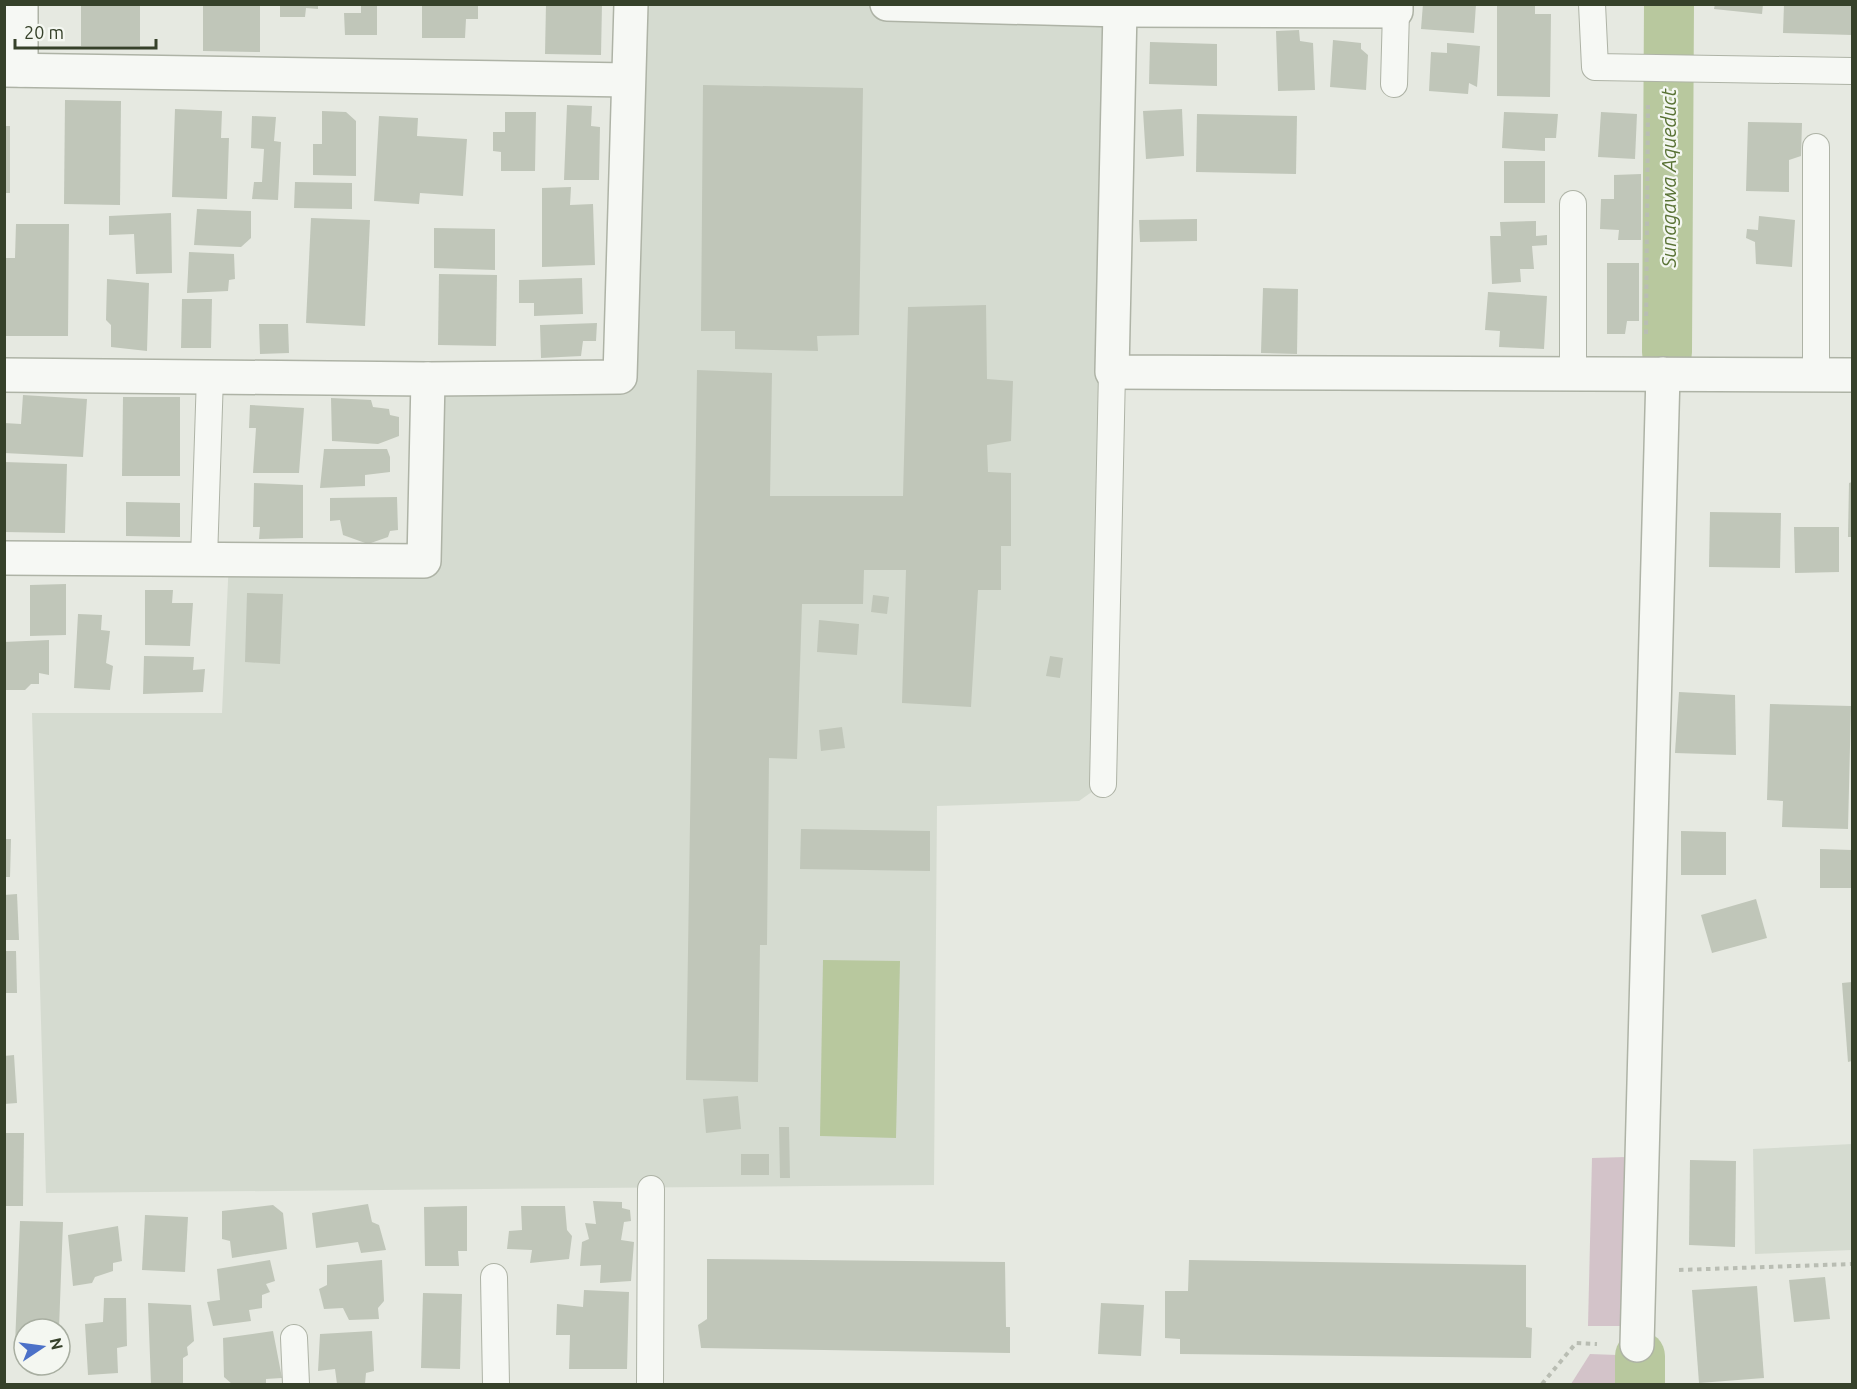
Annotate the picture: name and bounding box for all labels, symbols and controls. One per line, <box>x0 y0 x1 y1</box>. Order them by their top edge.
scale bar <box>15 12 156 50</box>
text: 20 m <box>24 22 64 42</box>
water label: Sunagawa Aqueduct <box>1657 88 1680 269</box>
north arrow <box>12 1317 72 1377</box>
text: N <box>47 1336 67 1351</box>

